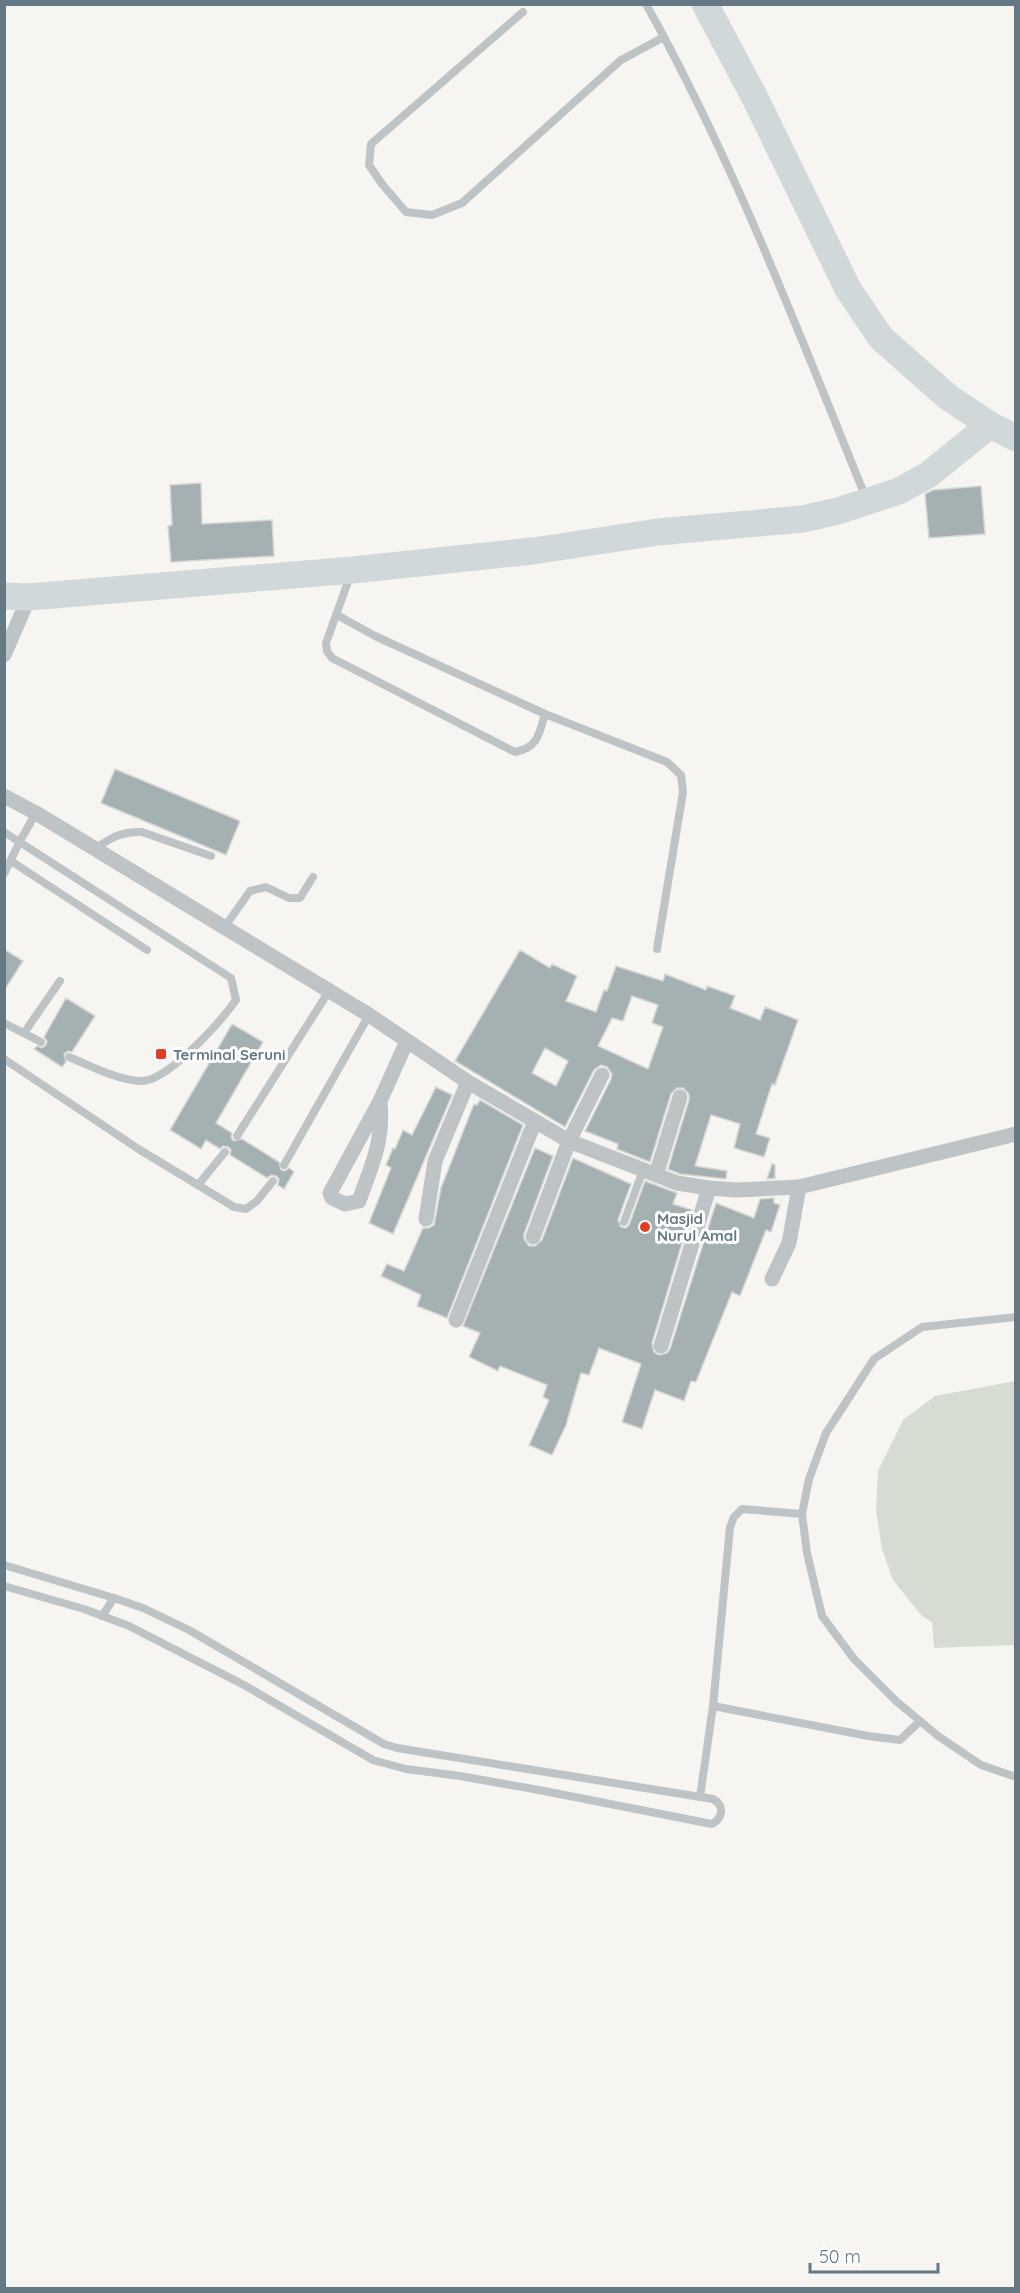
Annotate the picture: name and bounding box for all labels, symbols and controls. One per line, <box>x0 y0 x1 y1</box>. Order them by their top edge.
place label: Terminal Seruni <box>173 1045 286 1064</box>
marker: Terminal Seruni <box>154 1047 168 1061</box>
place label: Masjid Nurul Amal <box>657 1209 737 1245</box>
marker: Masjid Nurul Amal <box>638 1220 652 1234</box>
scale bar <box>810 2236 938 2274</box>
text: 50 m <box>819 2245 861 2268</box>

